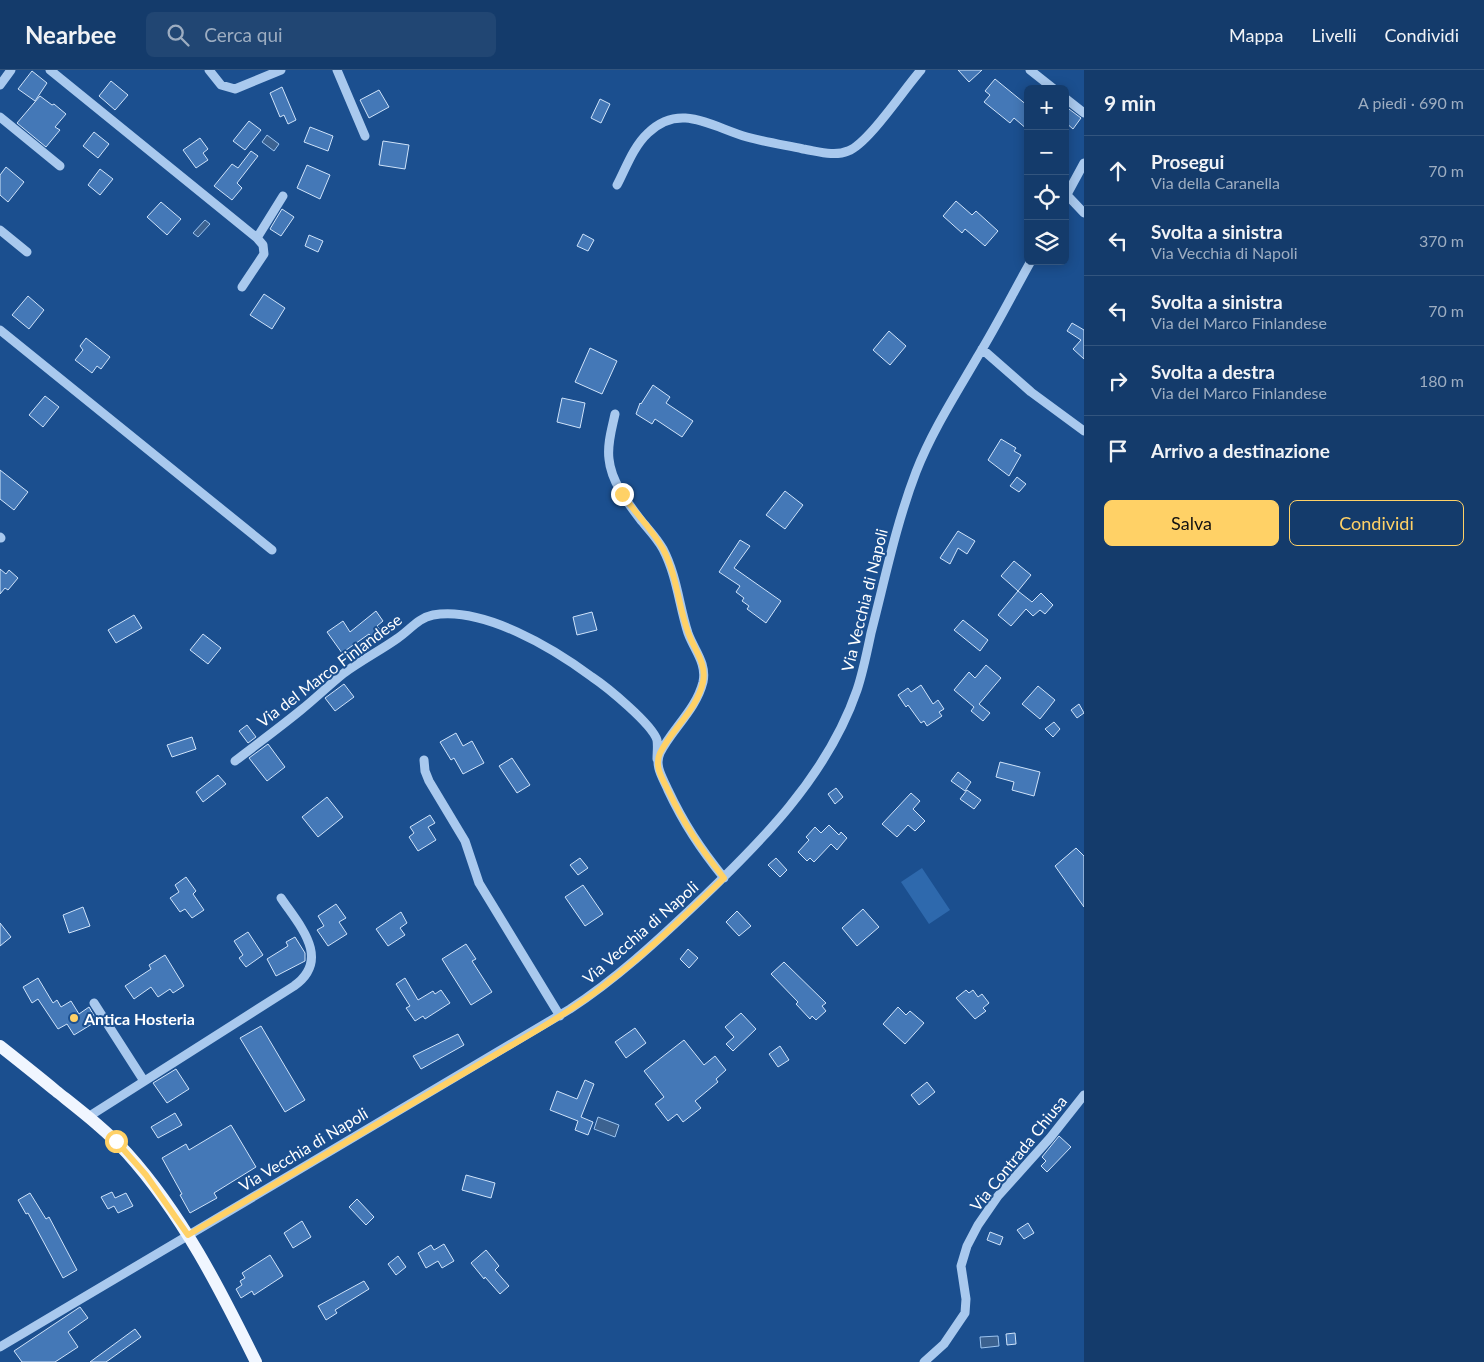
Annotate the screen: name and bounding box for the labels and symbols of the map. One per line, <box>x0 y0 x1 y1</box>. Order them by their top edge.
route end <box>611 483 634 506</box>
street label: Via Vecchia di Napoli <box>837 527 891 673</box>
street label: Via del Marco Finlandese <box>253 609 405 731</box>
street label: Via Vecchia di Napoli <box>578 877 702 987</box>
place label: Antica Hosteria <box>83 1009 195 1028</box>
marker: Antica Hosteria <box>68 1012 80 1024</box>
street label: Via Contrada Chiusa <box>966 1092 1070 1214</box>
street label: Via Vecchia di Napoli <box>235 1103 371 1195</box>
route start <box>105 1130 128 1153</box>

